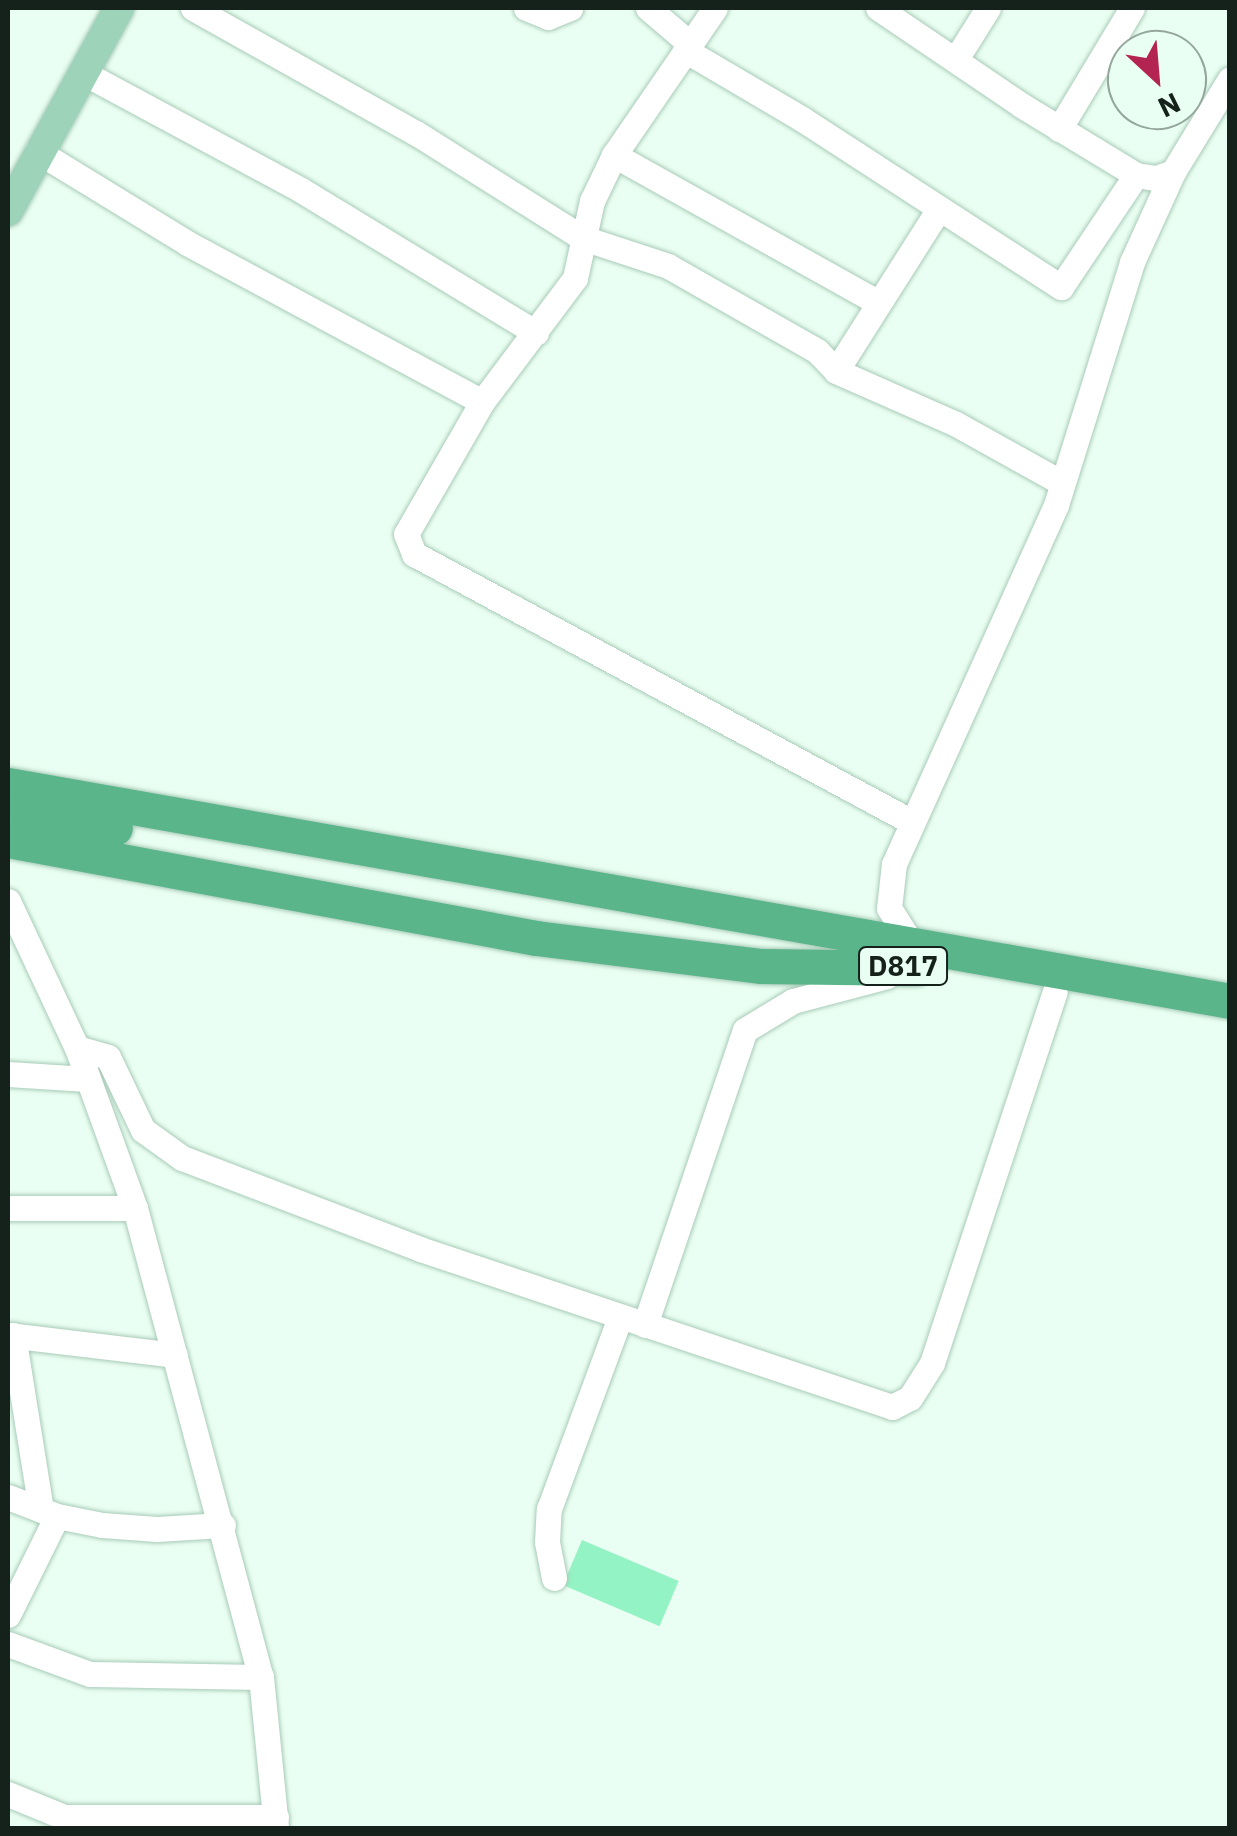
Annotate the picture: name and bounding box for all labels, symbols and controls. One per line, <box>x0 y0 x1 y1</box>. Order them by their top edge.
north arrow <box>1107 30 1207 130</box>
text: N <box>1152 85 1187 127</box>
road number: D817 <box>858 943 948 989</box>

